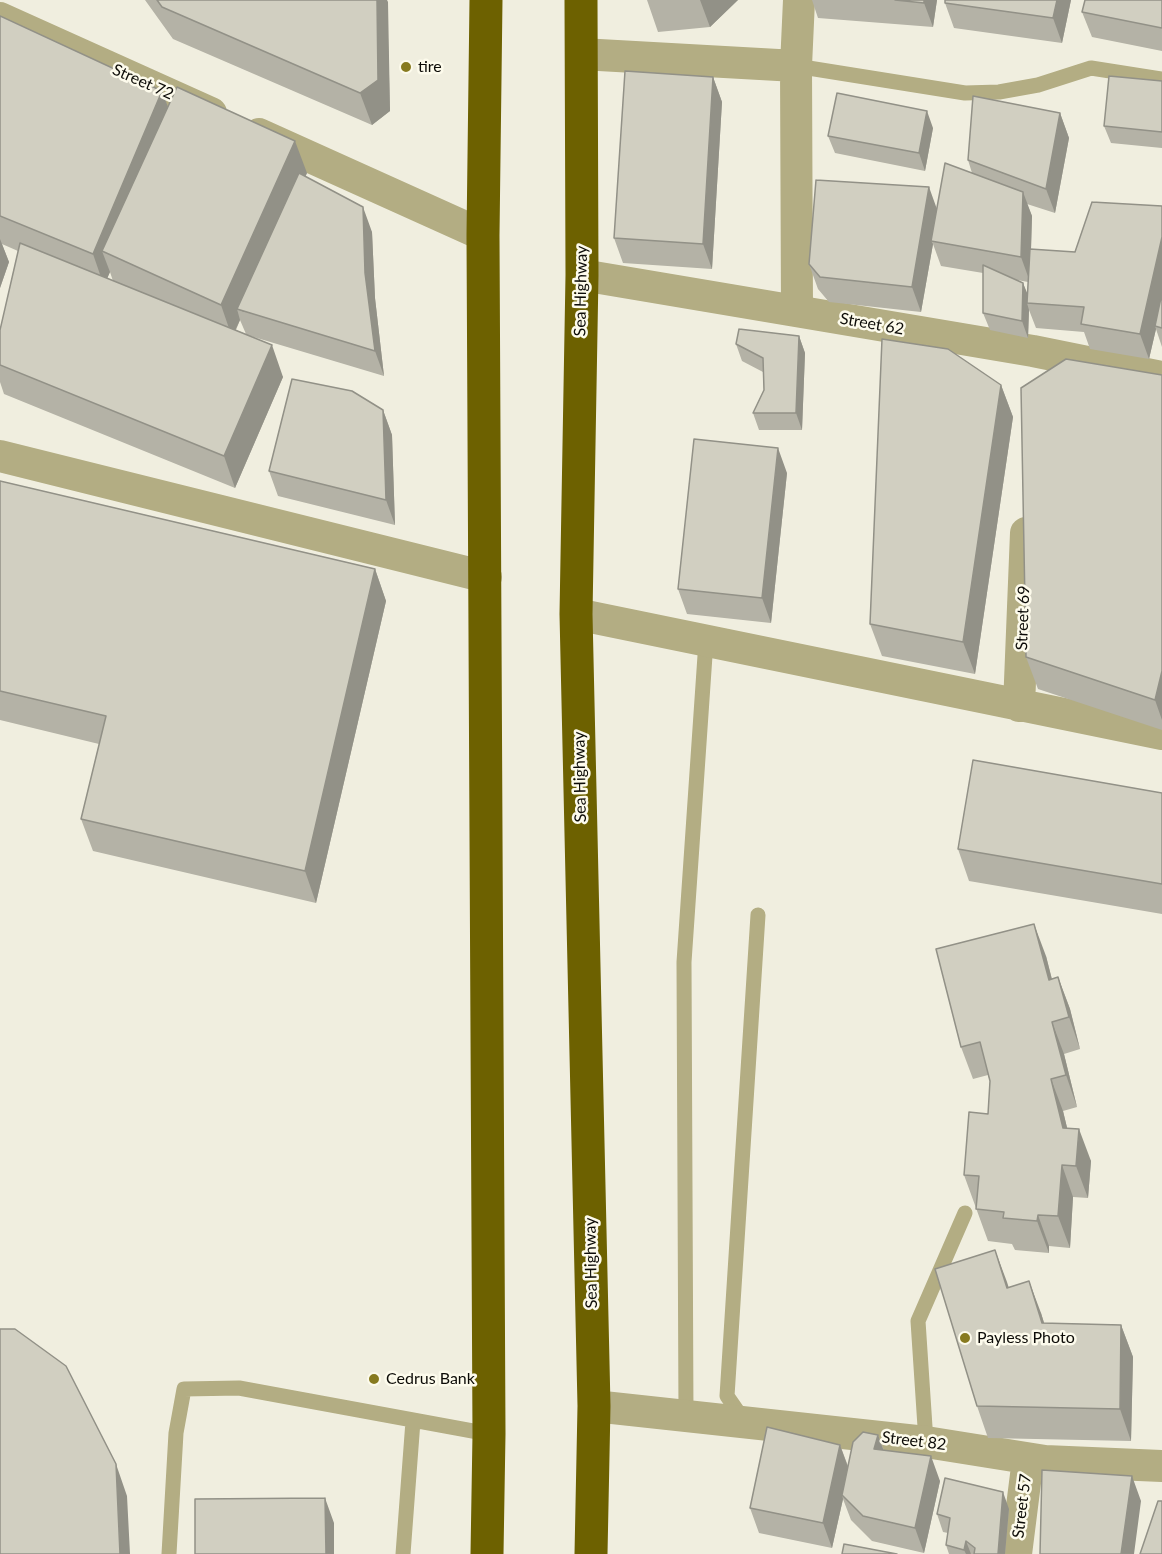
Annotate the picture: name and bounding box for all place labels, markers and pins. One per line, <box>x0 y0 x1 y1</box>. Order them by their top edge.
place label: tire <box>418 57 442 77</box>
marker: tire <box>399 60 413 74</box>
place label: Payless Photo <box>977 1328 1075 1348</box>
marker: Payless Photo <box>958 1331 972 1345</box>
place label: Cedrus Bank <box>386 1369 475 1389</box>
marker: Cedrus Bank <box>367 1372 381 1386</box>

